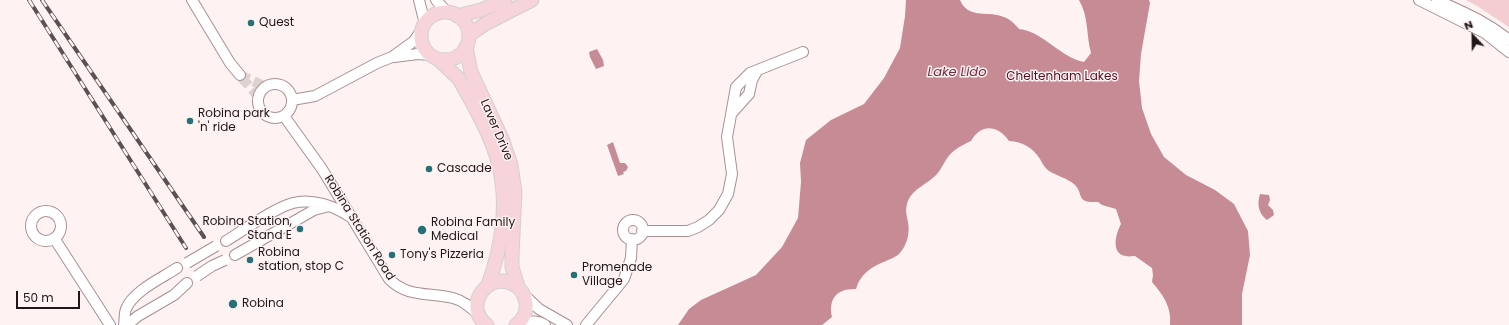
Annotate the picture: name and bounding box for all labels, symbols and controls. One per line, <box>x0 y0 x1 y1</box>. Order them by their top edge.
place label: Quest <box>259 16 294 30</box>
north arrow <box>1453 16 1493 56</box>
text: N <box>1462 16 1475 34</box>
marker: Quest <box>246 18 256 28</box>
water label: Lake Lido <box>928 65 986 81</box>
park label: Cheltenham Lakes <box>1006 70 1118 84</box>
street label: Laver Drive <box>477 97 515 163</box>
place label: Robina park 'n' ride <box>198 107 270 135</box>
marker: Robina park 'n' ride <box>185 116 195 126</box>
place label: Cascade <box>437 162 492 176</box>
marker: Cascade <box>424 164 434 174</box>
street label: Robina Station Road <box>321 173 397 283</box>
place label: Robina Station, Stand E <box>202 215 292 243</box>
place label: Robina Family Medical <box>431 216 515 244</box>
marker: Robina Station, Stand E <box>295 224 305 234</box>
marker: Robina Family Medical <box>416 224 428 236</box>
place label: Robina station, stop C <box>258 246 344 274</box>
place label: Tony's Pizzeria <box>400 248 484 262</box>
marker: Tony's Pizzeria <box>387 250 397 260</box>
marker: Robina station, stop C <box>245 255 255 265</box>
place label: Promenade Village <box>582 261 652 289</box>
marker: Promenade Village <box>569 270 579 280</box>
scale bar <box>18 283 82 309</box>
text: 50 m <box>23 289 54 306</box>
place label: Robina <box>242 297 284 311</box>
marker: Robina <box>227 298 239 310</box>

